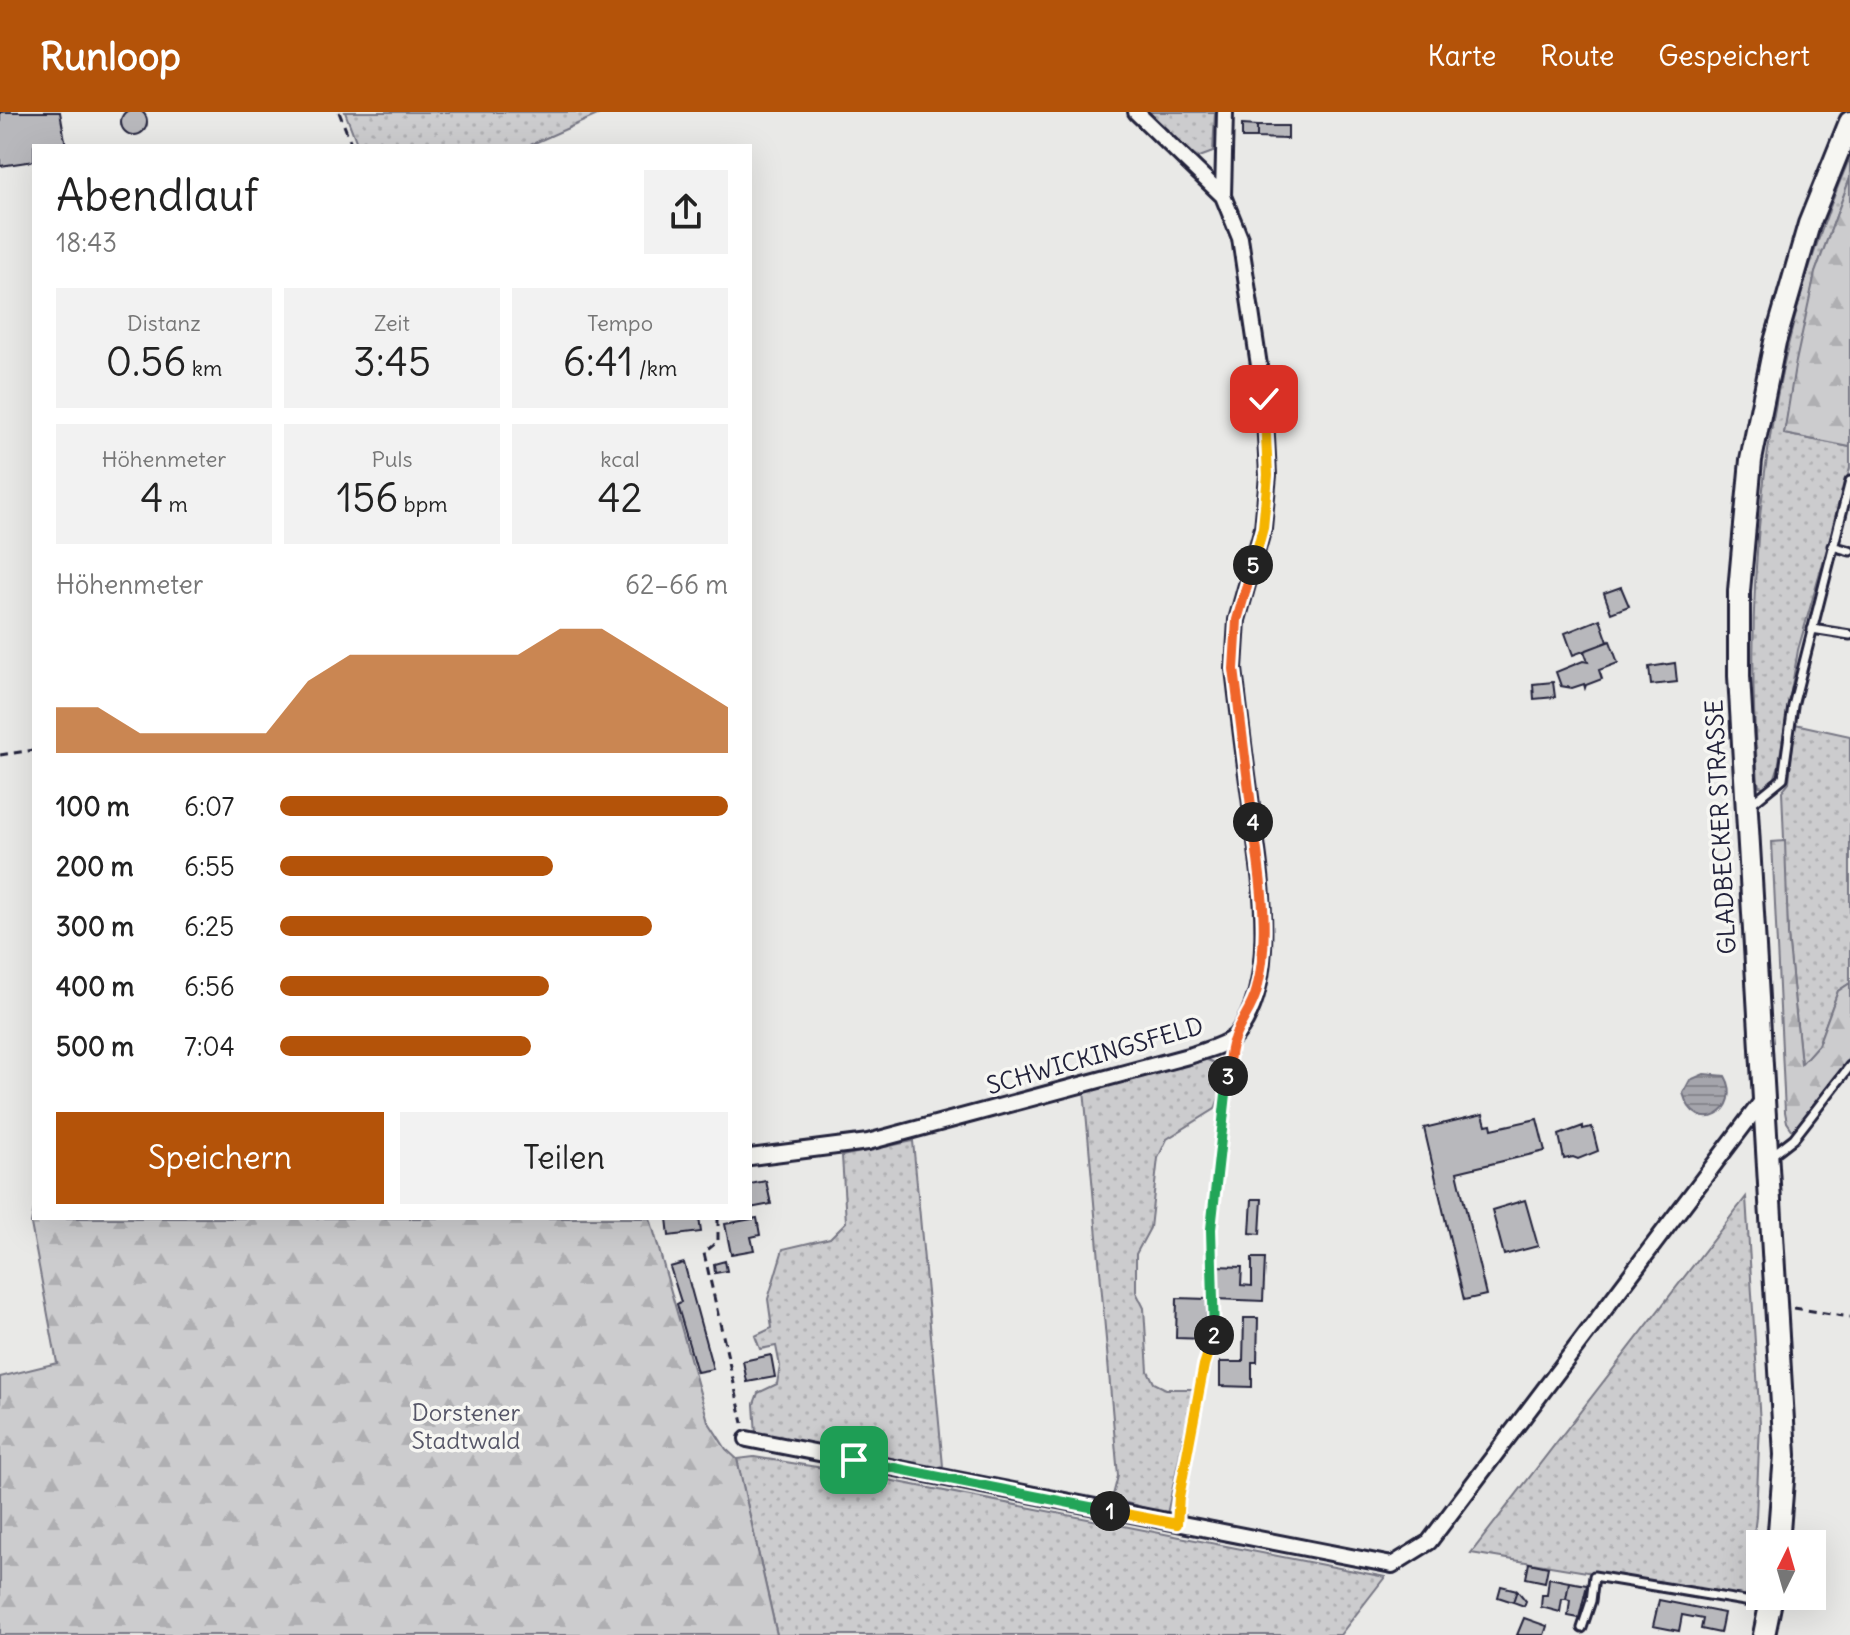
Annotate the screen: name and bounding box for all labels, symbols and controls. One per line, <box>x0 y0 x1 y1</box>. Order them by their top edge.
text: Runloop <box>40 33 181 80</box>
text: Karte <box>1428 38 1496 74</box>
text: Route <box>1540 38 1614 74</box>
text: Gespeichert <box>1658 38 1810 74</box>
text: Abendlauf <box>56 168 258 223</box>
button: share <box>644 170 728 254</box>
text: 18:43 <box>56 226 117 259</box>
text: Distanz <box>127 309 201 337</box>
text: Zeit <box>374 309 410 337</box>
text: Tempo <box>587 309 653 337</box>
text: 0.56 <box>106 337 186 387</box>
text: 3:45 <box>353 337 431 387</box>
text: 6:41 <box>563 337 633 387</box>
text: km <box>186 354 222 382</box>
text: /km <box>633 354 677 382</box>
pin <box>1230 365 1298 433</box>
icon: check <box>1242 377 1286 421</box>
text: Höhenmeter <box>102 445 226 473</box>
text: Puls <box>371 445 413 473</box>
text: kcal <box>600 445 640 473</box>
text: 4 <box>140 473 163 523</box>
text: 156 <box>336 473 398 523</box>
text: 42 <box>597 473 643 523</box>
text: m <box>163 490 188 518</box>
text: bpm <box>398 490 448 518</box>
pin: 5 <box>1233 545 1273 585</box>
text: 5 <box>1247 551 1259 579</box>
text: Höhenmeter <box>56 568 203 601</box>
text: 62–66 m <box>625 568 728 601</box>
street label: GLADBECKER STRASSE <box>1698 699 1742 955</box>
text: 100 m <box>56 790 130 823</box>
text: 6:07 <box>184 790 234 823</box>
pin: 4 <box>1233 802 1273 842</box>
text: 4 <box>1247 808 1259 836</box>
text: 200 m <box>56 850 133 883</box>
text: 6:55 <box>184 850 235 883</box>
text: 300 m <box>56 910 134 943</box>
text: 6:25 <box>184 910 234 943</box>
text: 400 m <box>56 970 134 1003</box>
text: 6:56 <box>184 970 235 1003</box>
street label: SCHWICKINGSFELD <box>983 1010 1207 1100</box>
text: 500 m <box>56 1030 134 1063</box>
text: 7:04 <box>184 1030 235 1063</box>
pin: 3 <box>1208 1056 1248 1096</box>
text: 3 <box>1222 1062 1234 1090</box>
button: Speichern <box>56 1112 384 1204</box>
button: Teilen <box>400 1112 728 1204</box>
pin: 2 <box>1194 1315 1234 1355</box>
text: 2 <box>1208 1321 1220 1349</box>
park label: Dorstener Stadtwald <box>412 1397 521 1455</box>
pin <box>820 1426 888 1494</box>
icon: arrive <box>832 1438 876 1482</box>
pin: 1 <box>1090 1491 1130 1531</box>
text: 1 <box>1106 1497 1114 1525</box>
north arrow <box>1746 1530 1826 1610</box>
map controls <box>1746 1530 1826 1610</box>

